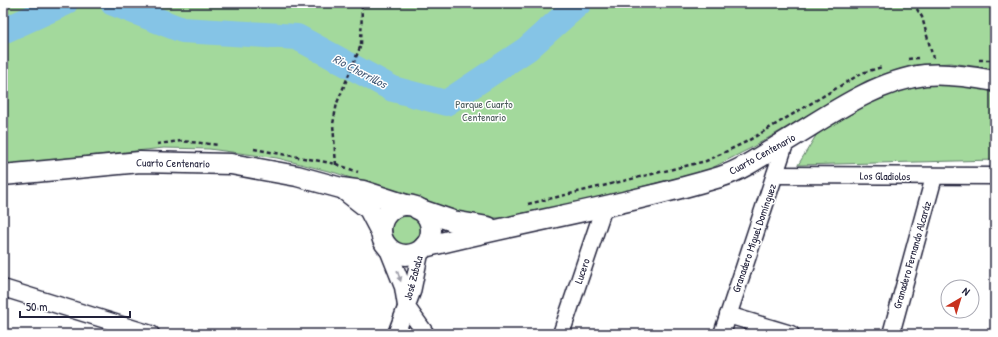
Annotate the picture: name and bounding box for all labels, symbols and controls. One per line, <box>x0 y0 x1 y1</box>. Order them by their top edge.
water label: Río Chorrillos <box>330 50 391 93</box>
park label: Parque Cuarto Centenario <box>455 97 513 124</box>
street label: Cuarto Centenario <box>726 130 798 178</box>
street label: Cuarto Centenario <box>136 155 211 171</box>
street label: Los Gladiolos <box>860 169 910 183</box>
street label: Granadero Miguel Domínguez <box>729 182 779 294</box>
street label: Granadero Fernando Alcaráz <box>890 199 934 310</box>
street label: José Zabala <box>400 253 426 302</box>
street label: Lucero <box>571 256 593 285</box>
one-way arrow <box>396 270 402 282</box>
north arrow <box>940 279 980 319</box>
text: N <box>960 284 973 299</box>
scale bar <box>20 293 130 319</box>
text: 50 m <box>26 298 47 315</box>

